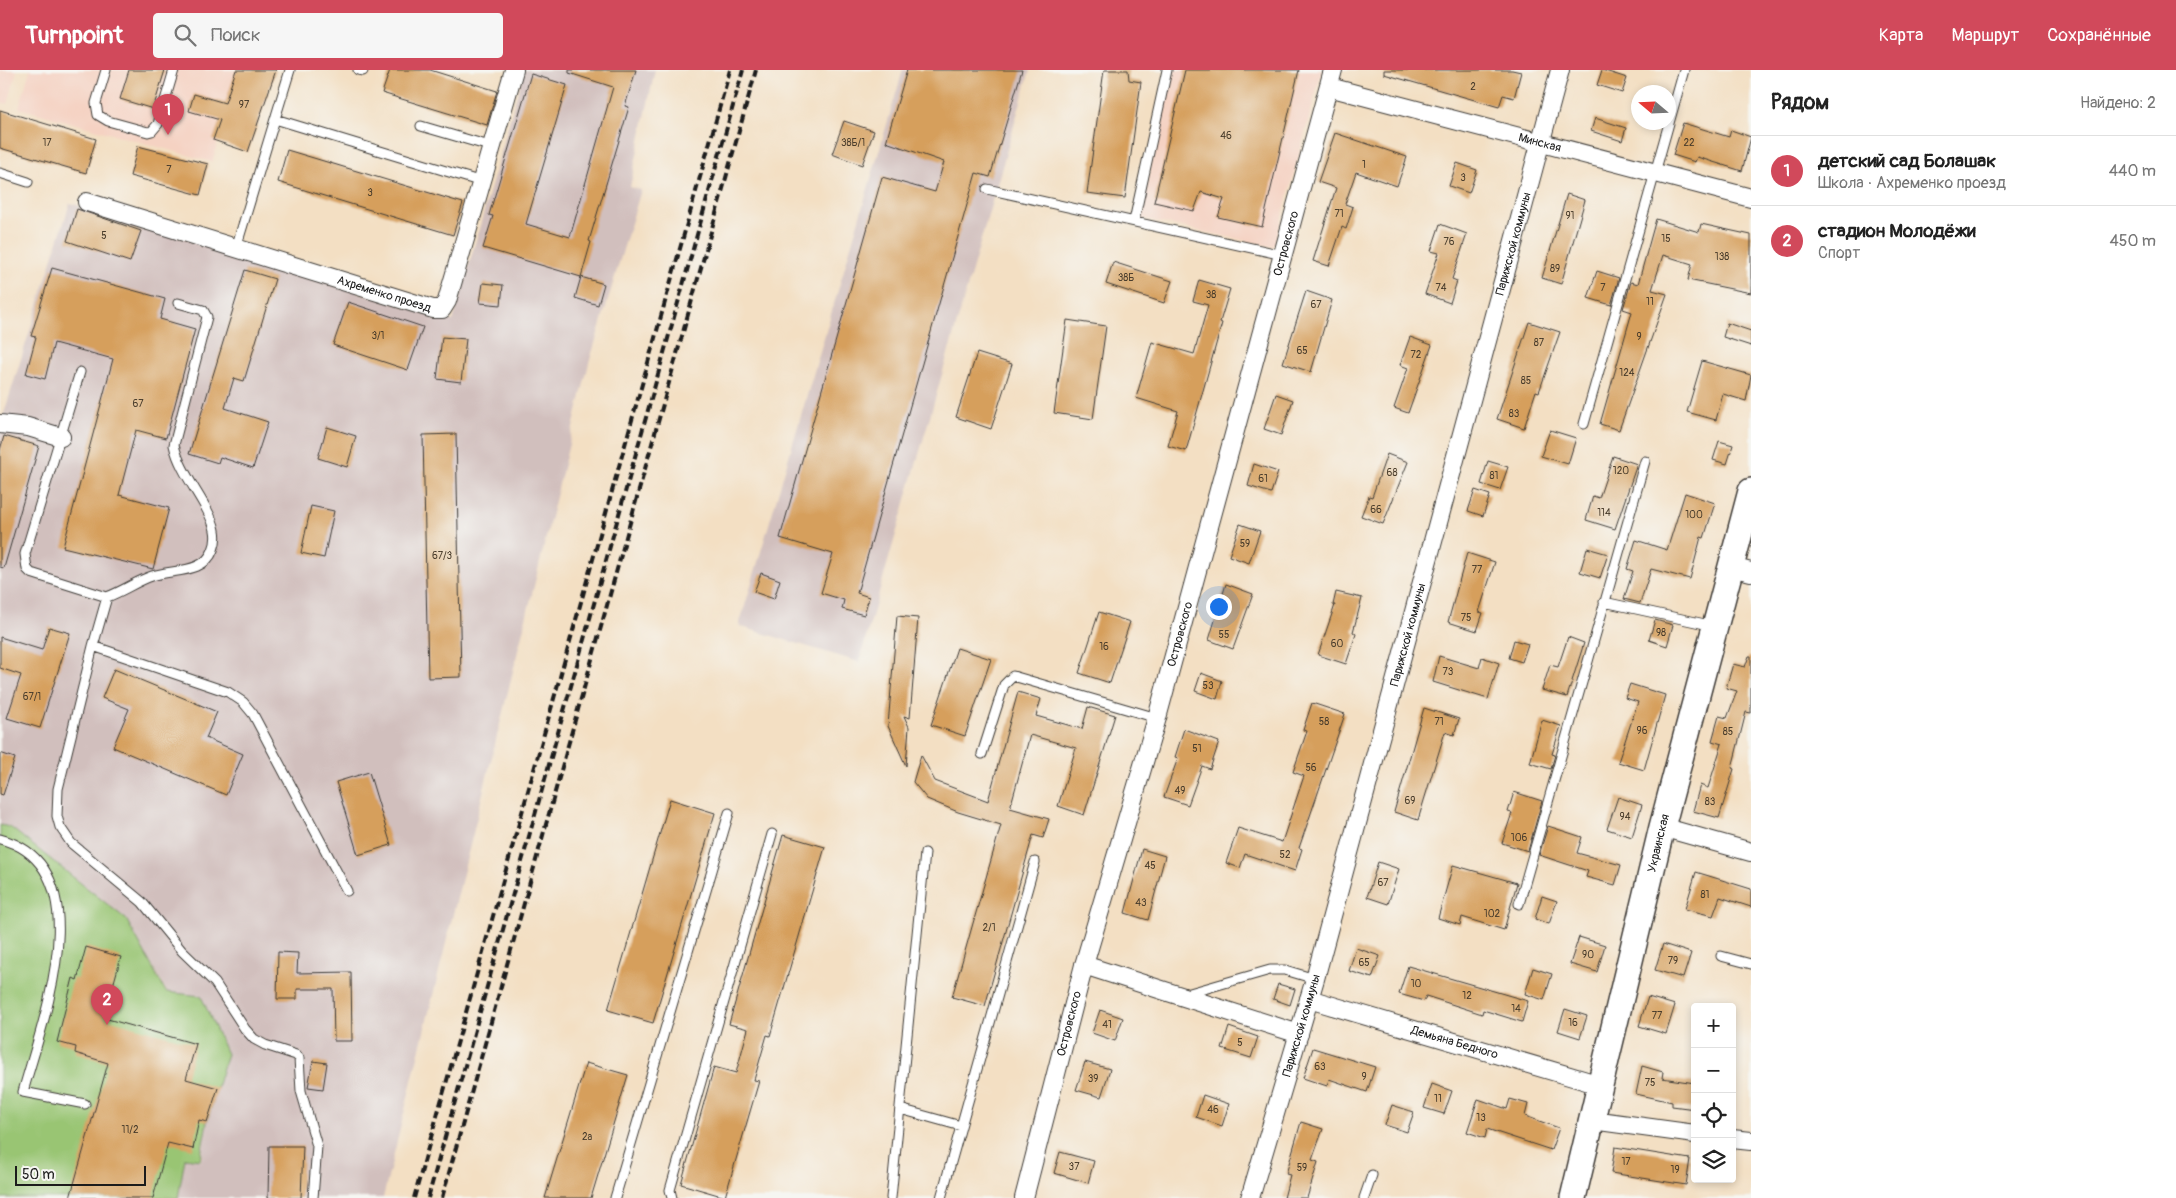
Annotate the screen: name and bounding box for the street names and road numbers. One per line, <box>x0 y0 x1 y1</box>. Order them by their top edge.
street label: Минская <box>1517 130 1563 155</box>
street label: Парижской коммуны <box>1492 190 1534 297</box>
street label: Островского <box>1270 209 1302 278</box>
street label: Ахременко проезд <box>335 272 434 316</box>
street label: Парижской коммуны <box>1387 581 1429 688</box>
street label: Островского <box>1164 599 1196 668</box>
street label: Украинская <box>1644 812 1673 874</box>
street label: Парижской коммуны <box>1279 972 1323 1078</box>
street label: Островского <box>1053 989 1085 1058</box>
street label: Демьяна Бедного <box>1409 1022 1500 1062</box>

